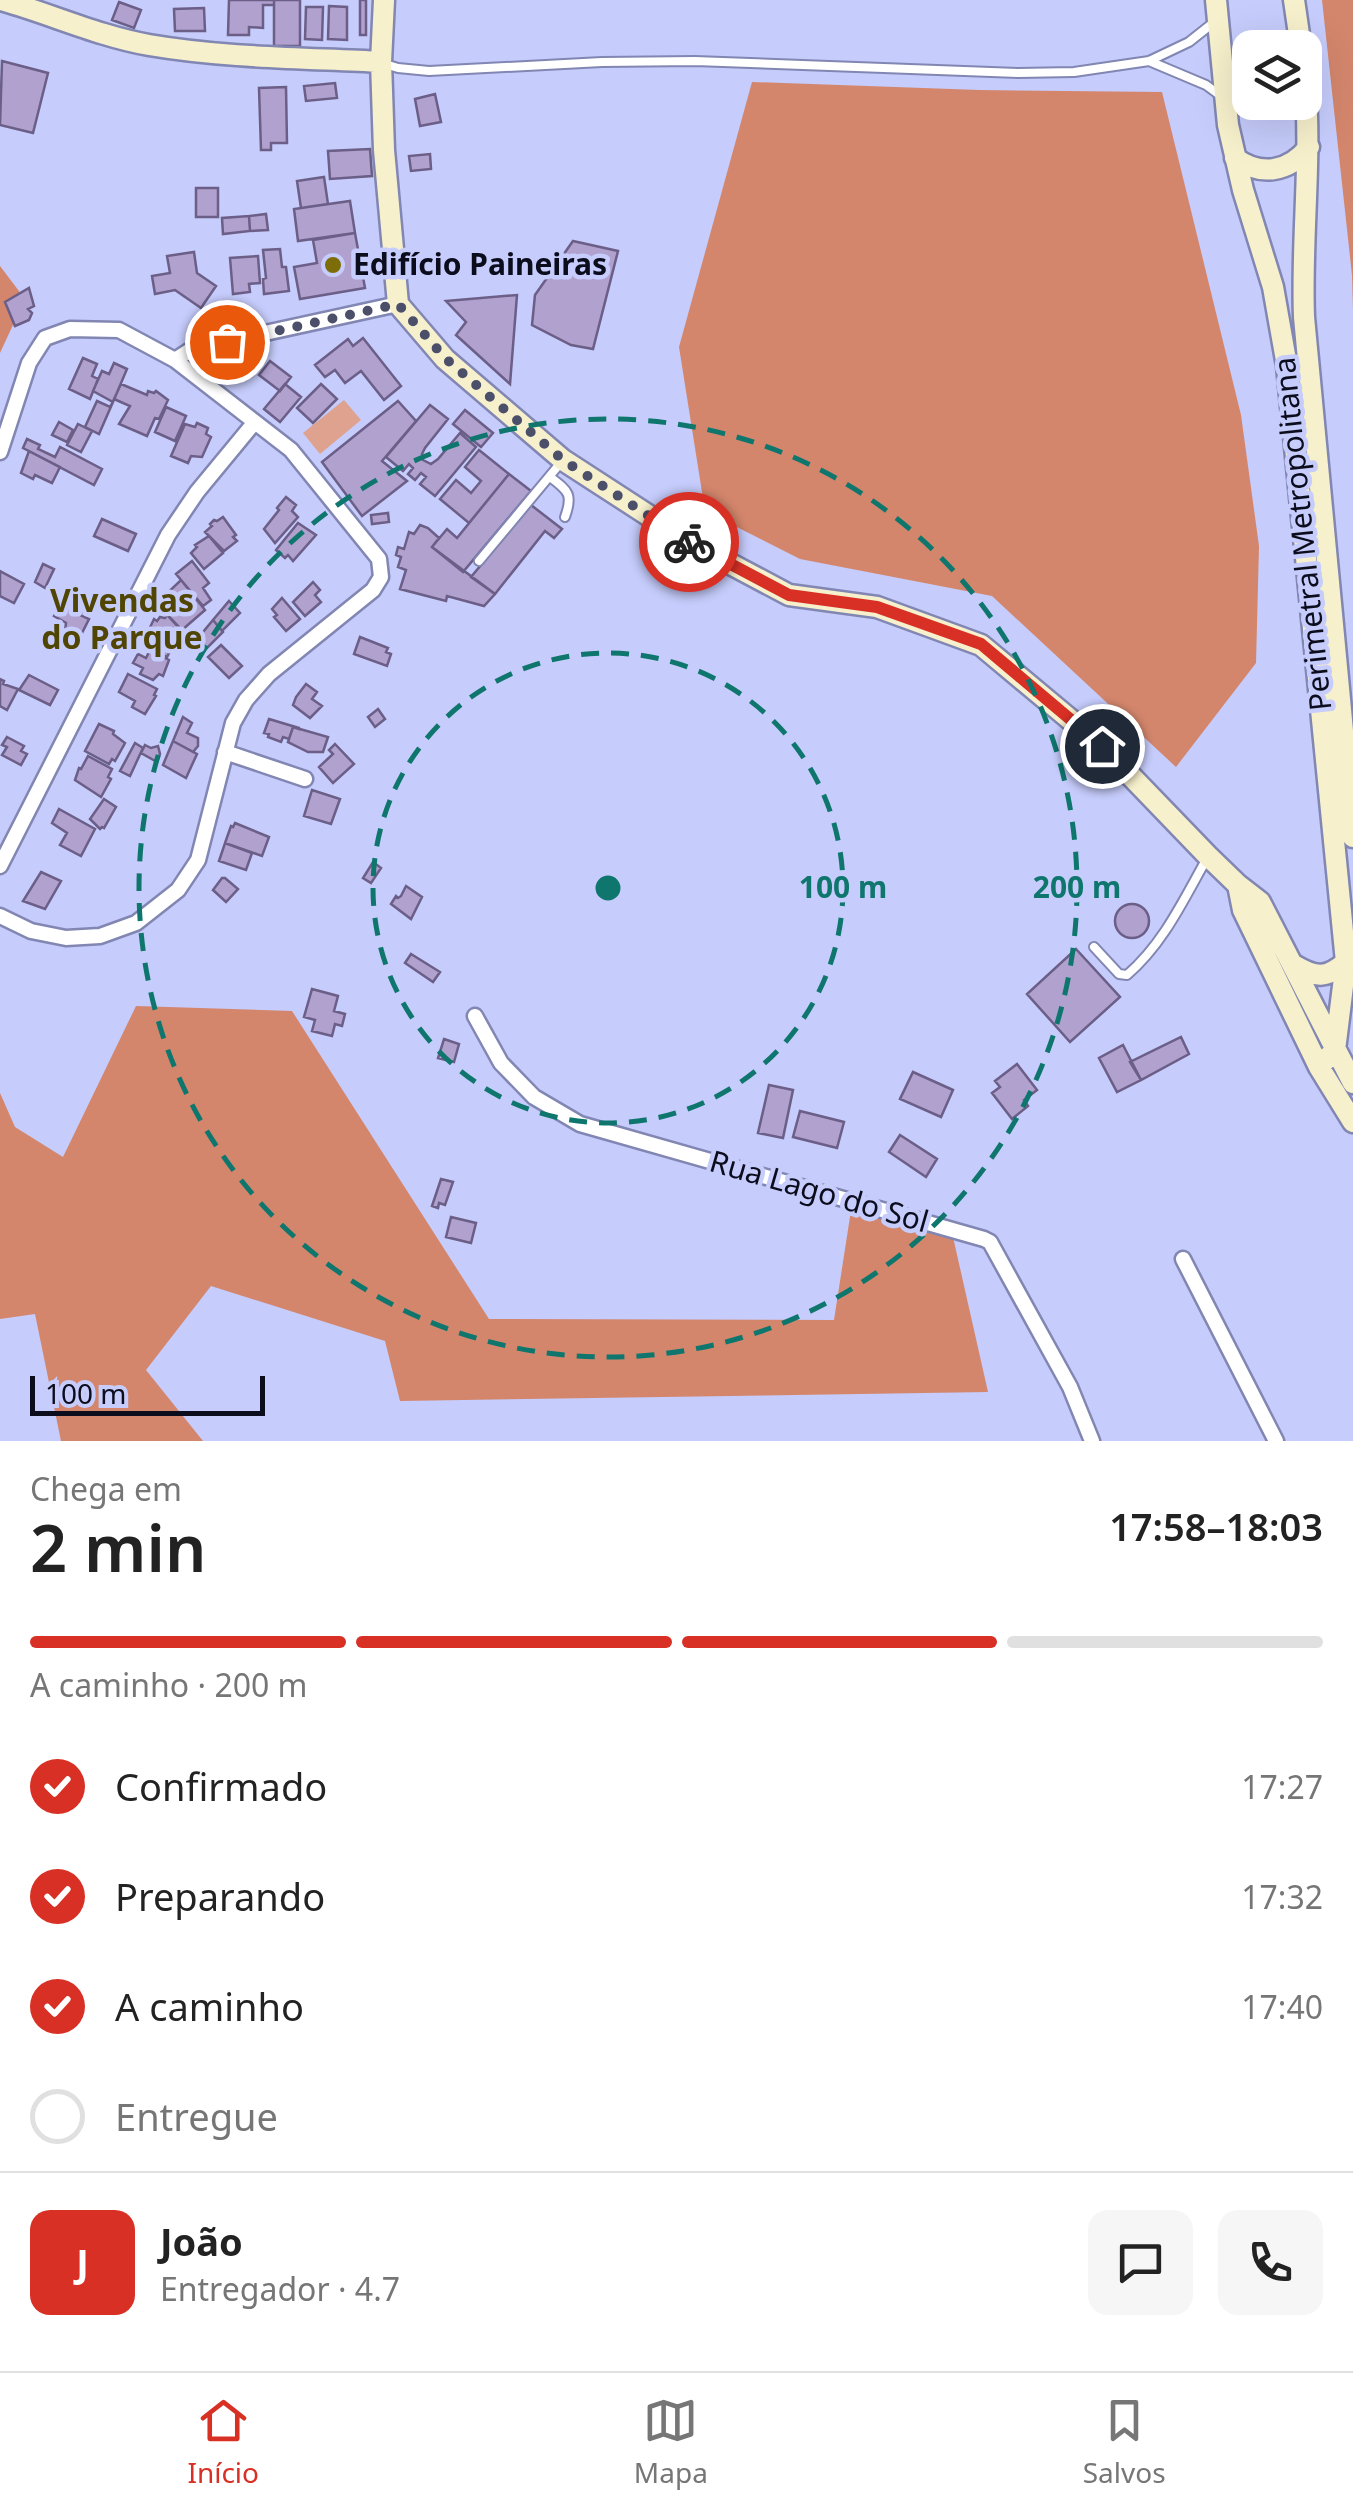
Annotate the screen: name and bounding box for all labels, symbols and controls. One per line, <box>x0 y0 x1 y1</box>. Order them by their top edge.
map controls <box>1232 30 1322 120</box>
button: layers <box>1232 30 1322 120</box>
place label: Edifício Paineiras <box>353 243 607 284</box>
marker: Edifício Paineiras <box>322 254 344 276</box>
pin <box>185 300 270 385</box>
icon: bag <box>200 315 255 370</box>
street label: Perimetral Metropolitana <box>1263 355 1340 713</box>
courier <box>639 492 739 592</box>
icon: bike <box>662 515 717 570</box>
district label: Vivendas do Parque <box>41 578 203 658</box>
pin <box>1060 704 1145 789</box>
icon: home <box>1075 719 1130 774</box>
text: 100 m <box>799 866 887 907</box>
text: 200 m <box>1033 866 1121 907</box>
centre of rings <box>590 870 626 906</box>
street label: Rua Lago do Sol <box>705 1140 933 1241</box>
scale bar <box>30 1371 265 1416</box>
text: 100 m <box>45 1374 127 1412</box>
text: Chega em <box>30 1467 182 1510</box>
text: 17:58–18:03 <box>1109 1500 1323 1552</box>
text: 2 min <box>30 1503 206 1591</box>
text: A caminho · 200 m <box>30 1663 308 1706</box>
icon: check <box>30 1759 85 1814</box>
text: Confirmado <box>115 1760 327 1812</box>
text: 17:27 <box>1241 1765 1323 1808</box>
icon: check <box>30 1869 85 1924</box>
text: Preparando <box>115 1870 325 1922</box>
text: 17:32 <box>1241 1875 1323 1918</box>
icon: check <box>30 1979 85 2034</box>
text: A caminho <box>115 1980 304 2032</box>
text: 17:40 <box>1241 1985 1323 2028</box>
text: Entregue <box>115 2090 278 2142</box>
button: chat <box>1088 2210 1193 2315</box>
button: phone <box>1218 2210 1323 2315</box>
text: João <box>160 2215 243 2267</box>
text: J <box>76 2236 89 2288</box>
text: Entregador · 4.7 <box>160 2267 400 2310</box>
tab: Início <box>187 2393 259 2491</box>
tab: Mapa <box>634 2393 708 2491</box>
tab: Salvos <box>1083 2393 1166 2491</box>

